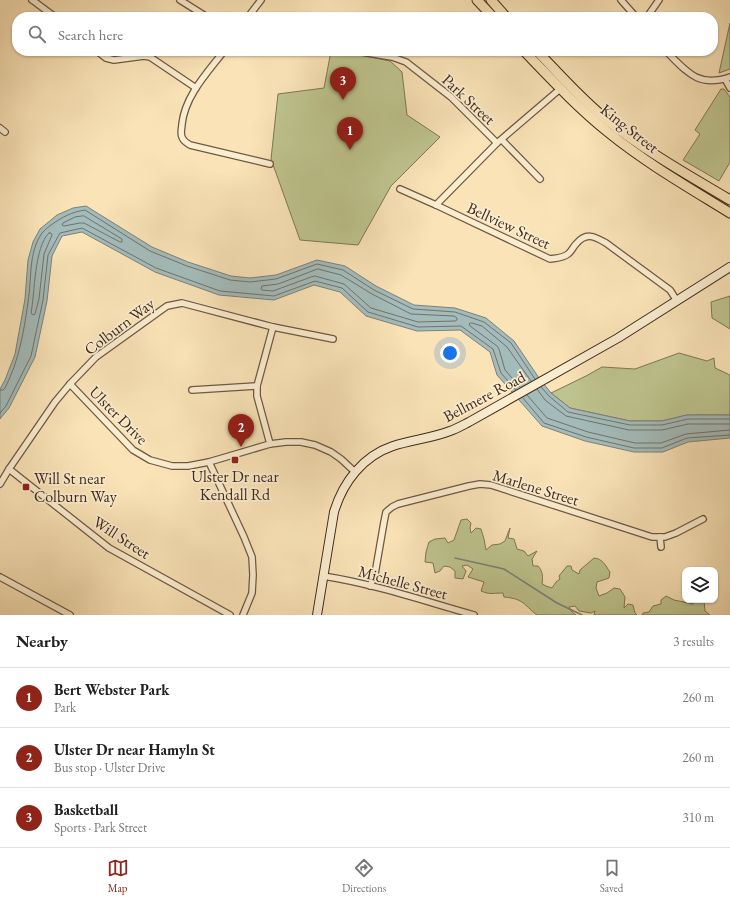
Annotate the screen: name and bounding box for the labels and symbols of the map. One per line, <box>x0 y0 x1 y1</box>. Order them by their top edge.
pin: 3 <box>330 67 356 100</box>
street label: Park Street <box>438 69 500 129</box>
street label: King Street <box>596 99 663 158</box>
pin: 1 <box>337 117 363 150</box>
street label: Bellview Street <box>464 197 554 254</box>
street label: Colburn Way <box>80 292 159 360</box>
your location <box>440 343 460 363</box>
street label: Bellmere Road <box>439 366 530 427</box>
street label: Ulster Drive <box>85 381 153 449</box>
pin: 2 <box>228 414 254 447</box>
marker: Ulster Dr near Kendall Rd <box>230 455 240 465</box>
street label: Marlene Street <box>490 464 581 511</box>
place label: Ulster Dr near Kendall Rd <box>191 466 279 505</box>
place label: Will St near Colburn Way <box>34 468 118 507</box>
marker: Will St near Colburn Way <box>21 482 31 492</box>
street label: Will Street <box>89 511 154 564</box>
street label: Michelle Street <box>356 560 450 604</box>

